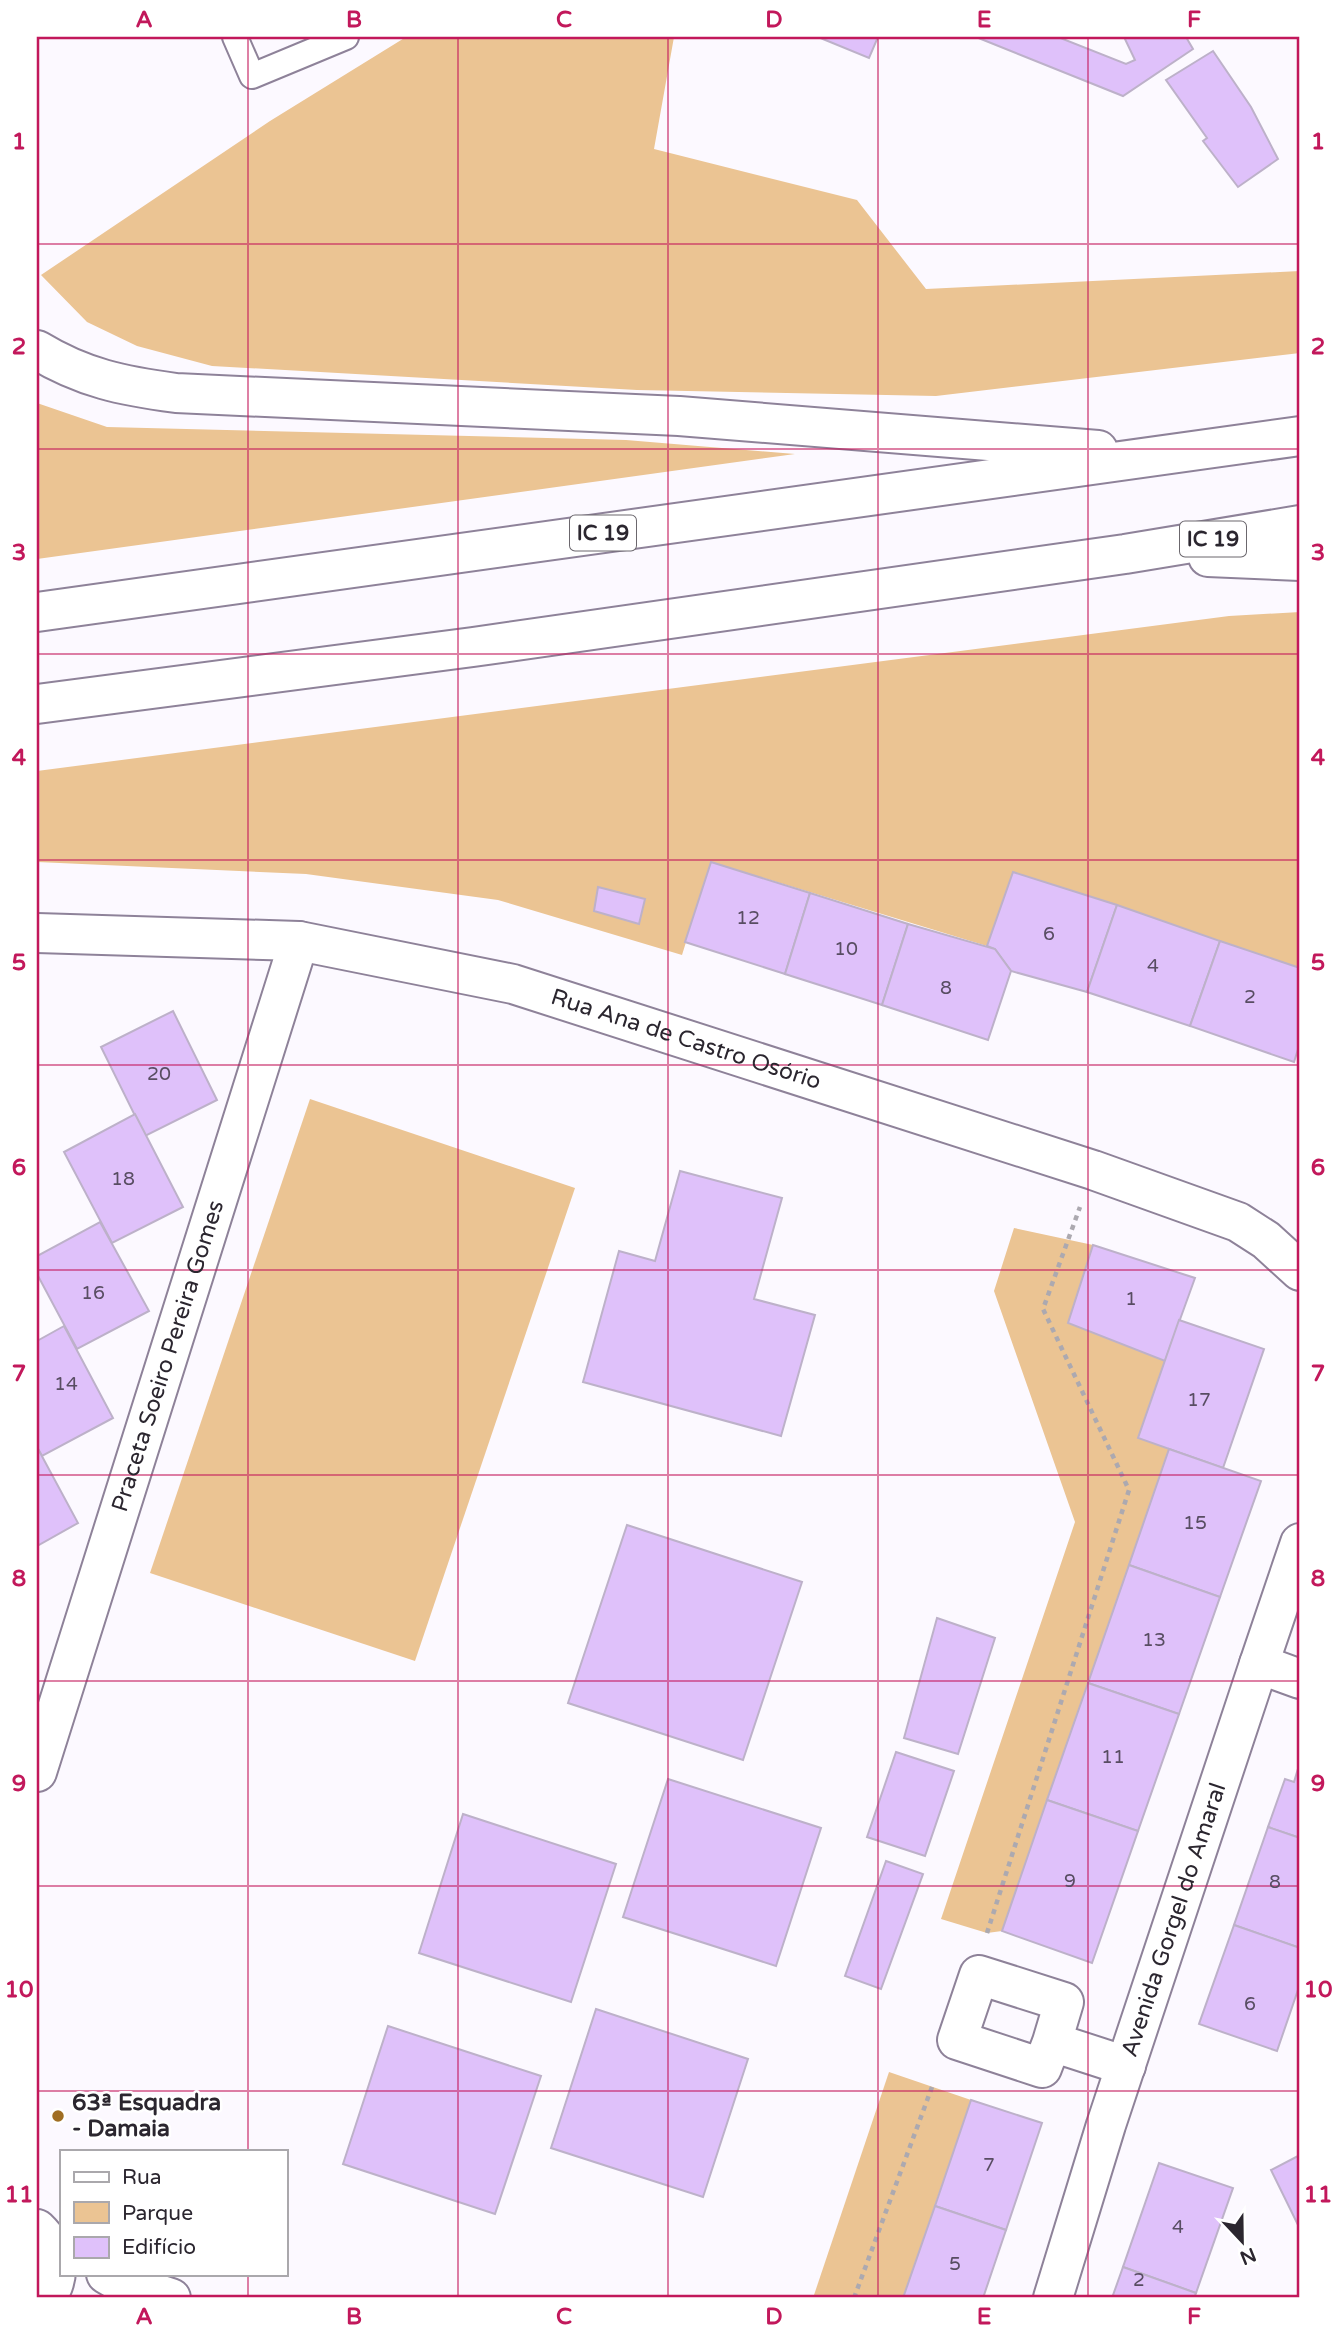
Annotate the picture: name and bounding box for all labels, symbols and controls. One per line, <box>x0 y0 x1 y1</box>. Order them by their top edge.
text: A <box>135 6 153 34</box>
text: B <box>346 6 362 34</box>
text: C <box>556 6 572 34</box>
text: D <box>765 6 783 34</box>
text: E <box>977 6 991 34</box>
text: F <box>1187 6 1201 34</box>
text: 1 <box>12 128 26 156</box>
text: 1 <box>1311 128 1325 156</box>
text: 2 <box>12 333 26 361</box>
text: 2 <box>1311 333 1325 361</box>
road number: IC 19 <box>570 516 636 550</box>
road number: IC 19 <box>1180 522 1246 556</box>
text: 3 <box>12 539 26 567</box>
text: 3 <box>1311 539 1325 567</box>
text: 4 <box>12 744 27 772</box>
text: 4 <box>1311 744 1326 772</box>
house number: 12 <box>736 907 760 929</box>
house number: 6 <box>1043 923 1055 945</box>
house number: 10 <box>834 938 858 960</box>
text: 5 <box>12 949 26 977</box>
text: 5 <box>1311 949 1325 977</box>
house number: 4 <box>1147 955 1159 977</box>
house number: 8 <box>940 977 952 999</box>
street label: Rua Ana de Castro Osório <box>547 983 824 1096</box>
house number: 2 <box>1244 986 1256 1008</box>
house number: 20 <box>147 1063 171 1085</box>
text: 6 <box>12 1154 26 1182</box>
text: 6 <box>1311 1154 1325 1182</box>
house number: 18 <box>111 1168 135 1190</box>
street label: Praceta Soeiro Pereira Gomes <box>106 1197 230 1515</box>
house number: 16 <box>81 1282 105 1304</box>
house number: 1 <box>1125 1288 1137 1310</box>
text: 7 <box>12 1360 26 1388</box>
text: 7 <box>1311 1360 1325 1388</box>
house number: 14 <box>54 1373 78 1395</box>
house number: 17 <box>1187 1389 1211 1411</box>
house number: 15 <box>1183 1512 1207 1534</box>
text: 8 <box>12 1565 26 1593</box>
text: 8 <box>1311 1565 1325 1593</box>
house number: 13 <box>1142 1629 1166 1651</box>
house number: 11 <box>1101 1746 1125 1768</box>
text: 9 <box>12 1770 26 1798</box>
text: 9 <box>1311 1770 1325 1798</box>
street label: Avenida Gorgel do Amaral <box>1116 1779 1233 2060</box>
house number: 9 <box>1064 1870 1076 1892</box>
house number: 8 <box>1269 1871 1281 1893</box>
text: 10 <box>5 1976 33 2004</box>
text: 10 <box>1304 1976 1332 2004</box>
house number: 6 <box>1244 1993 1256 2015</box>
place label: 63ª Esquadra - Damaia <box>72 2089 221 2143</box>
marker: 63ª Esquadra - Damaia <box>50 2108 66 2124</box>
legend <box>60 2150 287 2276</box>
house number: 7 <box>983 2154 995 2176</box>
text: Rua <box>122 2165 162 2190</box>
text: 11 <box>5 2181 33 2209</box>
text: 11 <box>1304 2181 1332 2209</box>
text: Parque <box>122 2201 193 2226</box>
north arrow <box>1208 2206 1278 2276</box>
house number: 4 <box>1172 2216 1184 2238</box>
text: Edifício <box>122 2235 196 2260</box>
text: N <box>1237 2243 1259 2269</box>
house number: 5 <box>949 2253 961 2275</box>
house number: 2 <box>1133 2269 1145 2291</box>
text: A <box>135 2303 153 2331</box>
text: B <box>346 2303 362 2331</box>
text: C <box>556 2303 572 2331</box>
text: D <box>765 2303 783 2331</box>
text: E <box>977 2303 991 2331</box>
text: F <box>1187 2303 1201 2331</box>

